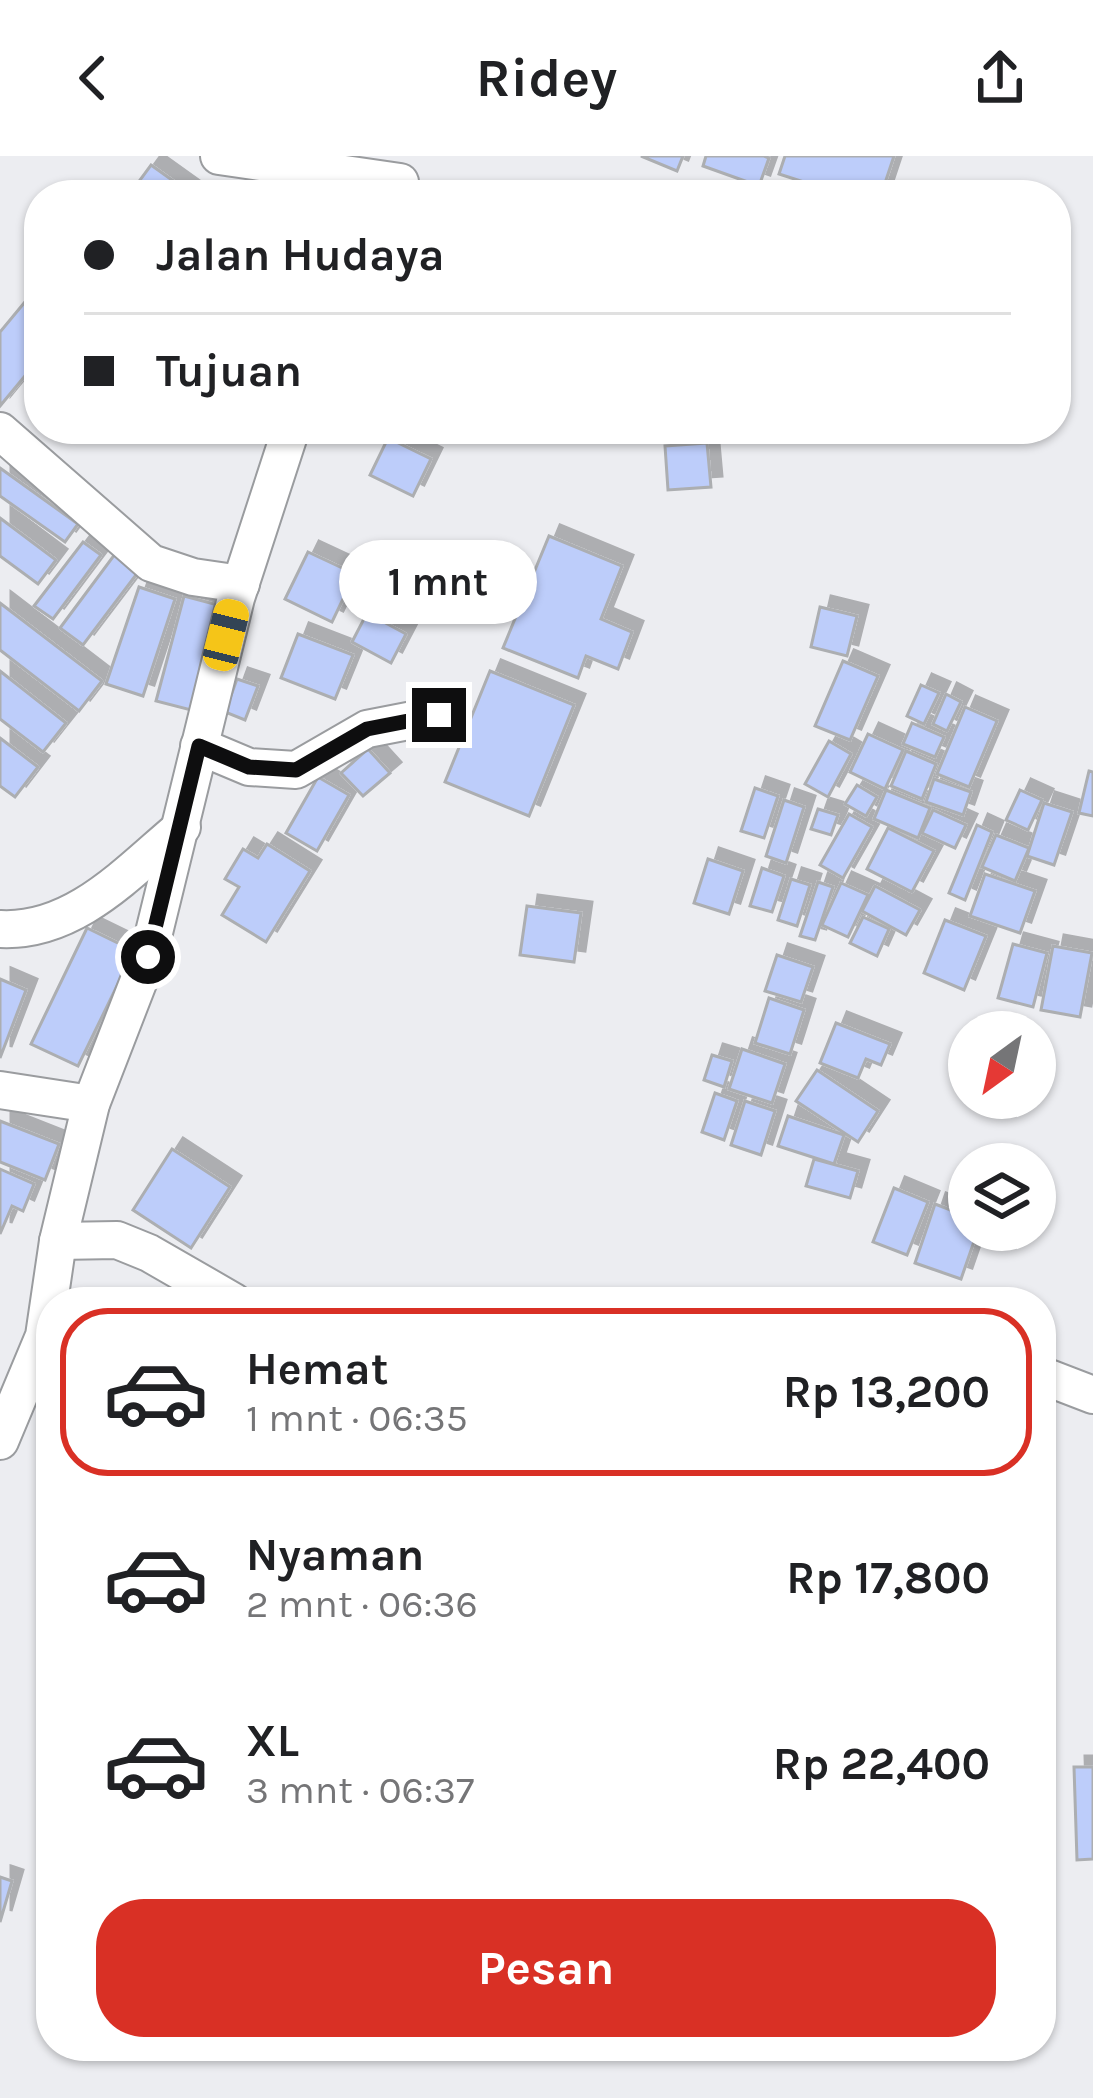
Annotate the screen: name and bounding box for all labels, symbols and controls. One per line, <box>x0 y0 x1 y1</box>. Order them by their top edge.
icon: back <box>60 45 126 111</box>
icon: share <box>967 45 1033 111</box>
text: Ridey <box>476 46 617 110</box>
text: Jalan Hudaya <box>156 229 445 281</box>
text: Tujuan <box>156 345 302 397</box>
callout: 1 mnt <box>340 541 538 625</box>
text: 1 mnt <box>388 559 488 605</box>
car <box>200 596 252 674</box>
route end <box>412 688 466 742</box>
route start <box>121 930 175 984</box>
north arrow <box>948 1011 1056 1119</box>
map controls <box>948 1011 1056 1251</box>
button: layers <box>948 1143 1056 1251</box>
icon: car <box>102 1338 210 1446</box>
text: Hemat <box>246 1343 388 1395</box>
text: Rp 13,200 <box>783 1366 990 1418</box>
text: 1 mnt · 06:35 <box>246 1395 468 1441</box>
icon: car <box>102 1524 210 1632</box>
text: Nyaman <box>246 1529 424 1581</box>
text: Rp 17,800 <box>786 1552 990 1604</box>
text: 2 mnt · 06:36 <box>246 1581 478 1627</box>
icon: car <box>102 1710 210 1818</box>
text: XL <box>246 1715 299 1767</box>
text: Rp 22,400 <box>773 1738 990 1790</box>
text: 3 mnt · 06:37 <box>246 1767 474 1813</box>
button: Pesan <box>96 1899 996 2037</box>

